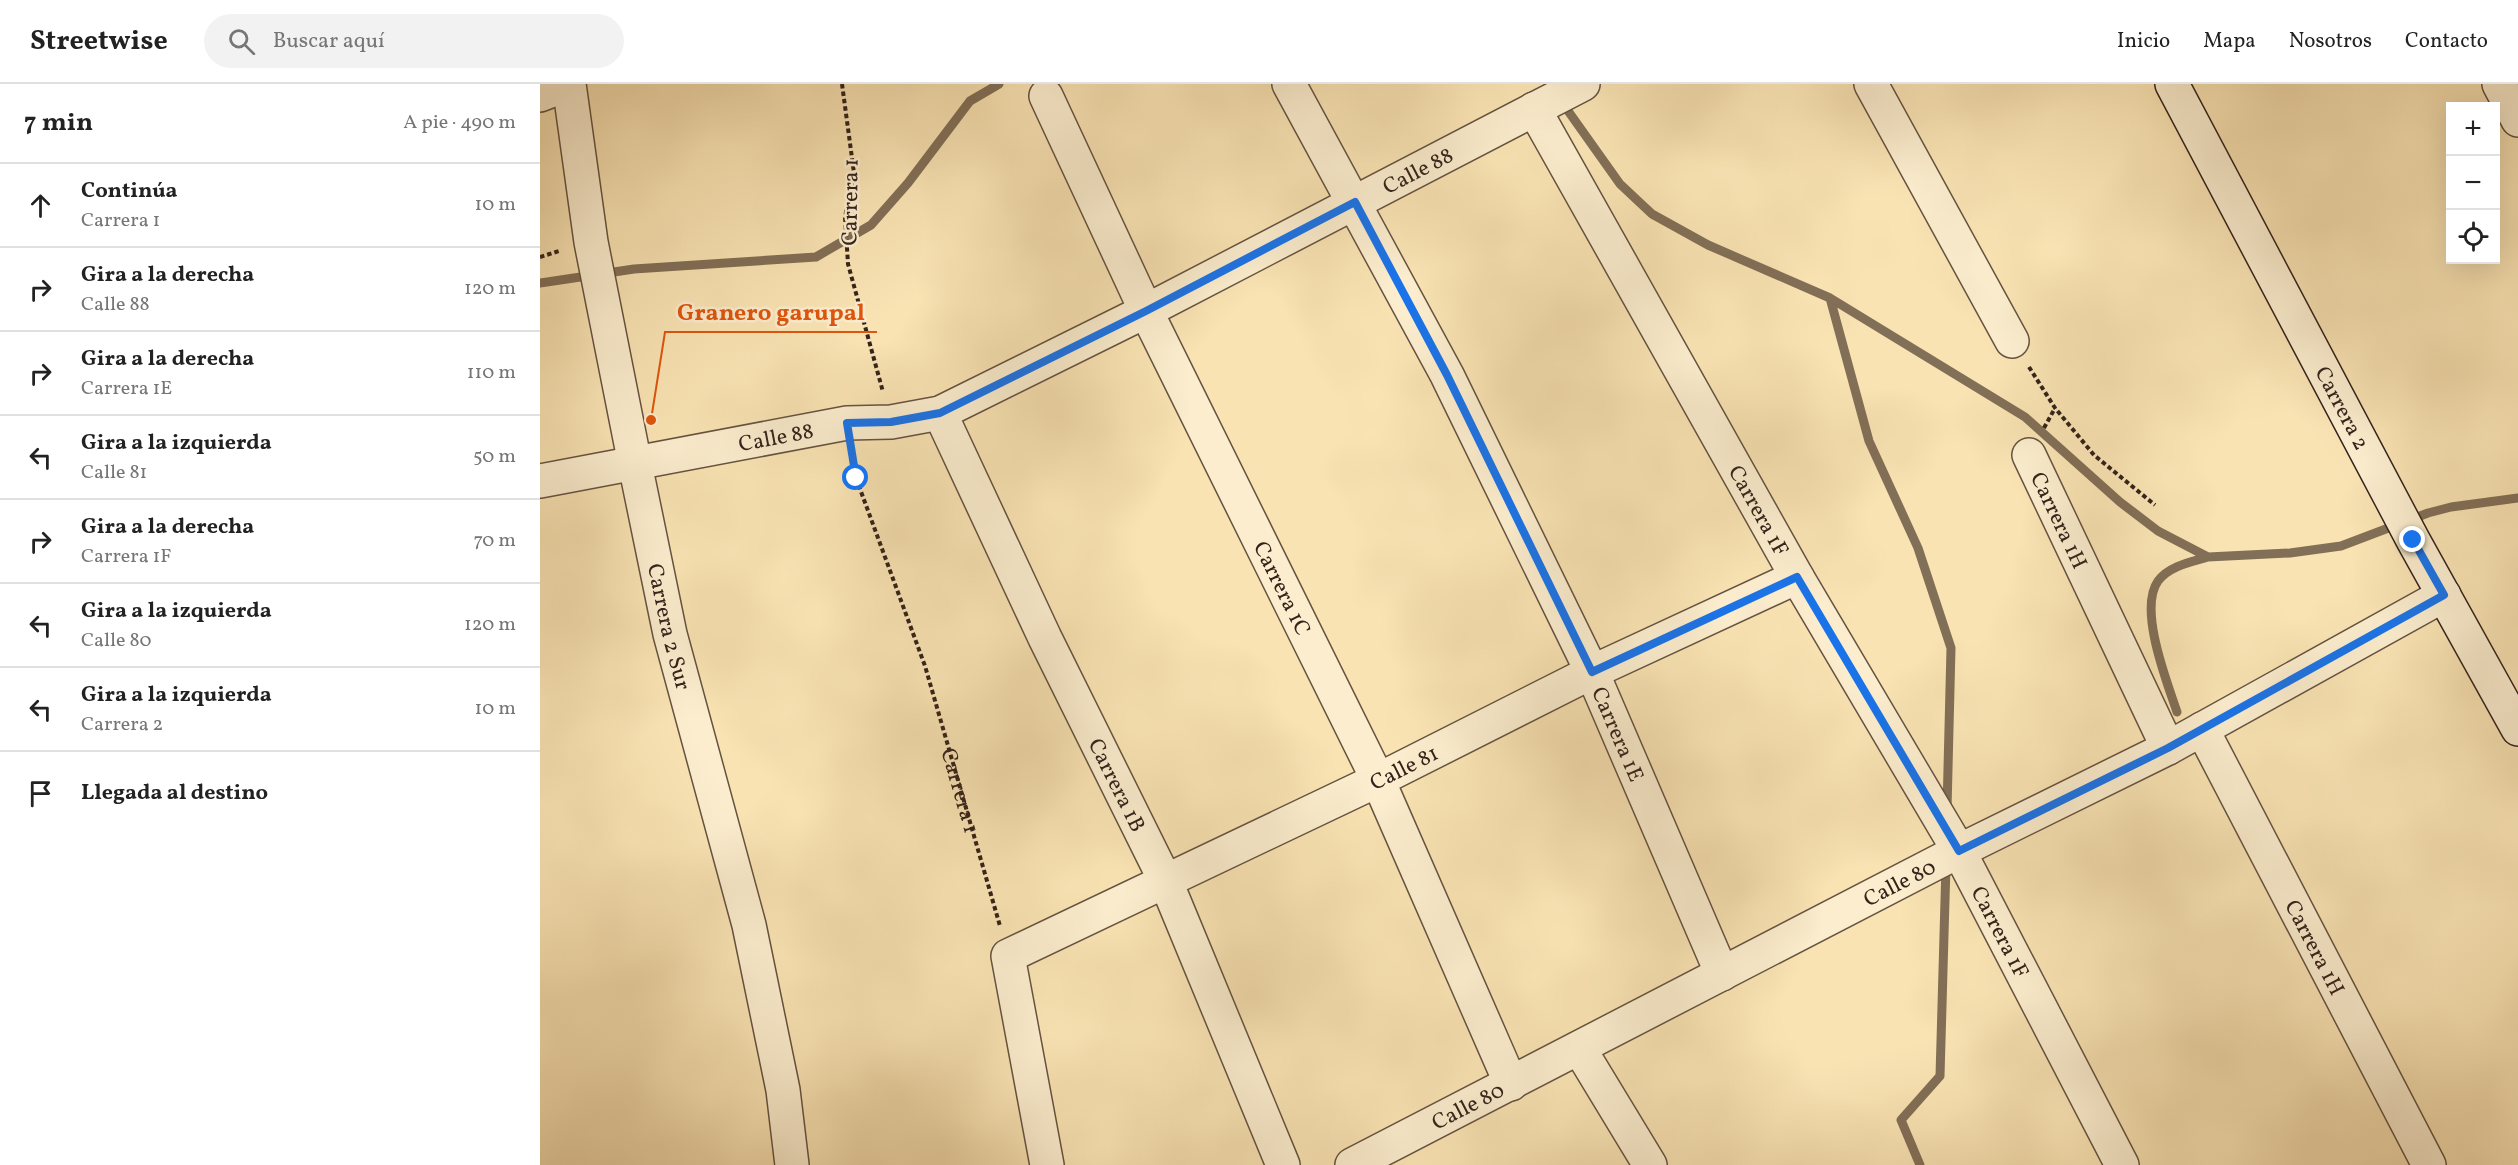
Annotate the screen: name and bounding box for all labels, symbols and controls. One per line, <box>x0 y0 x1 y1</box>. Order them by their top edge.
search box <box>204 14 624 68</box>
text: Streetwise <box>30 22 168 61</box>
icon: search <box>225 25 258 58</box>
text: Buscar aquí <box>273 26 385 57</box>
text: Inicio <box>2117 27 2170 56</box>
text: Mapa <box>2203 27 2256 56</box>
text: Nosotros <box>2289 27 2372 56</box>
text: Contacto <box>2405 27 2488 56</box>
map controls <box>2446 102 2500 264</box>
button: + <box>2446 102 2500 156</box>
text: 7 min <box>24 105 93 141</box>
text: A pie · 490 m <box>403 109 516 137</box>
street label: Calle 88 <box>1378 141 1459 203</box>
button: − <box>2446 156 2500 210</box>
street label: Carrera 1 <box>835 158 868 246</box>
text: Continúa <box>81 176 178 207</box>
icon: ahead <box>24 189 57 222</box>
text: 10 m <box>475 191 516 219</box>
text: Carrera 1 <box>81 207 160 235</box>
button: locate <box>2446 210 2500 264</box>
text: Gira a la derecha <box>81 260 254 291</box>
icon: right <box>24 273 57 306</box>
text: 120 m <box>464 275 516 303</box>
callout: Granero garupal <box>665 290 877 332</box>
text: Calle 88 <box>81 291 150 319</box>
text: Granero garupal <box>677 297 865 331</box>
text: Gira a la derecha <box>81 344 254 375</box>
icon: right <box>24 357 57 390</box>
text: 110 m <box>467 359 516 387</box>
street label: Carrera 2 <box>2306 361 2376 456</box>
text: Carrera 1E <box>81 375 172 403</box>
street label: Calle 88 <box>736 417 816 461</box>
text: Gira a la izquierda <box>81 428 272 459</box>
icon: left <box>24 441 57 474</box>
text: 50 m <box>473 443 516 471</box>
text: Calle 81 <box>81 459 147 487</box>
street label: Carrera 1F <box>1719 460 1795 562</box>
route start <box>842 464 868 490</box>
street label: Carrera 1H <box>2021 468 2094 575</box>
text: Gira a la derecha <box>81 512 254 543</box>
icon: right <box>24 525 57 558</box>
route end <box>2399 526 2425 552</box>
text: 70 m <box>473 527 516 555</box>
street label: Carrera 1C <box>1244 537 1317 641</box>
text: Carrera 1F <box>81 543 172 571</box>
street label: Carrera 2 Sur <box>638 561 697 694</box>
text: Gira a la izquierda <box>81 596 272 627</box>
icon: left <box>24 609 57 642</box>
text: 120 m <box>464 611 516 639</box>
text: Calle 80 <box>81 627 152 655</box>
text: Gira a la izquierda <box>81 680 272 711</box>
street label: Carrera 1E <box>1582 683 1650 787</box>
icon: left <box>24 693 57 726</box>
text: 10 m <box>475 695 516 723</box>
text: Carrera 2 <box>81 711 163 739</box>
street label: Carrera 1B <box>1079 734 1152 838</box>
street label: Calle 81 <box>1365 739 1444 800</box>
street label: Carrera 1 <box>931 745 985 837</box>
icon: arrive <box>24 777 57 810</box>
text: Llegada al destino <box>81 778 268 809</box>
street label: Calle 80 <box>1859 853 1942 916</box>
street label: Carrera 1F <box>1962 881 2035 984</box>
street label: Carrera 1H <box>2276 895 2351 1002</box>
street label: Calle 80 <box>1427 1076 1510 1139</box>

